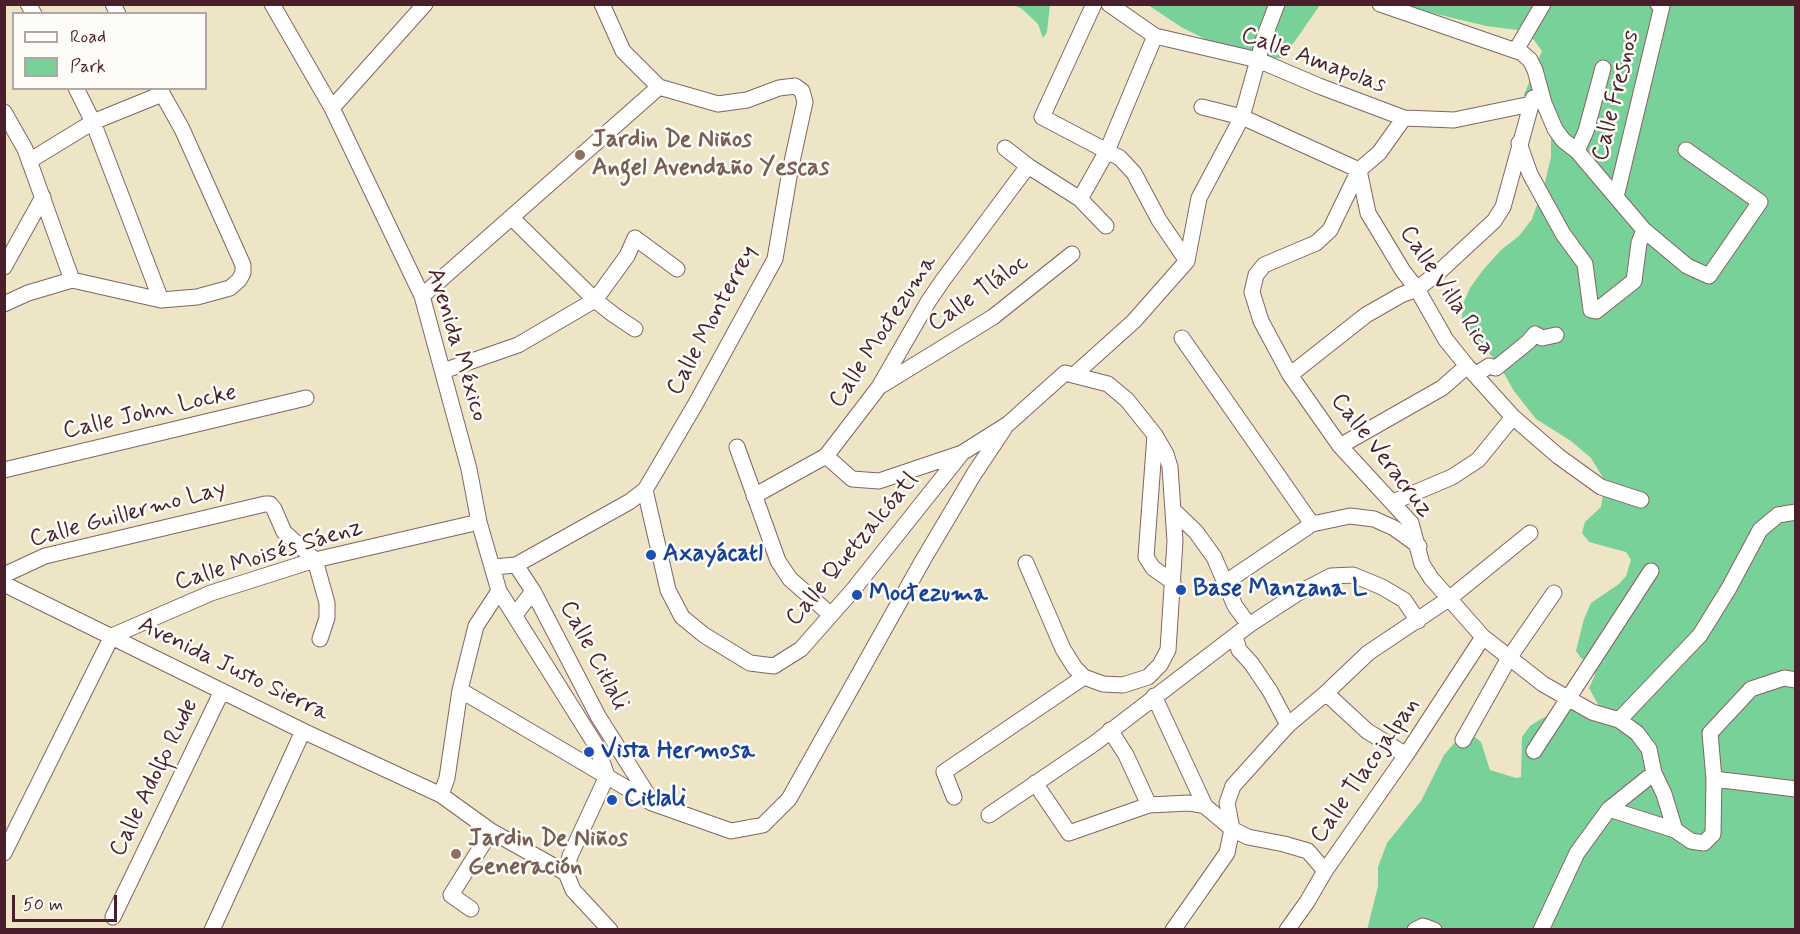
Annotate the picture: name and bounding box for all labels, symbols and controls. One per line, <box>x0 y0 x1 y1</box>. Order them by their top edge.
legend <box>12 12 207 90</box>
street label: Calle Amapolas <box>1237 21 1389 101</box>
text: Road <box>70 25 106 49</box>
street label: Calle Fresnos <box>1587 28 1647 164</box>
text: Park <box>70 55 106 79</box>
place label: Jardin De Niños Angel Avendaño Yescas <box>592 127 829 183</box>
marker: Jardin De Niños Angel Avendaño Yescas <box>573 148 587 162</box>
street label: Calle Villa Rica <box>1392 221 1500 361</box>
street label: Calle Monterrey <box>661 241 765 401</box>
street label: Calle Tláloc <box>923 249 1035 339</box>
street label: Calle Moctezuma <box>824 250 944 414</box>
street label: Avenida México <box>419 265 493 425</box>
street label: Calle John Locke <box>60 379 240 447</box>
street label: Calle Veracruz <box>1323 388 1439 524</box>
street label: Calle Quetzalcóatl <box>780 467 926 633</box>
street label: Calle Guillermo Lay <box>27 475 229 555</box>
street label: Calle Moisés Sáenz <box>172 514 366 598</box>
place label: Axayácatl <box>663 541 763 569</box>
marker: Axayácatl <box>644 548 658 562</box>
place label: Base Manzana L <box>1193 576 1367 604</box>
place label: Moctezuma <box>869 581 988 609</box>
marker: Base Manzana L <box>1174 583 1188 597</box>
marker: Moctezuma <box>850 588 864 602</box>
street label: Calle Citlali <box>552 596 634 716</box>
street label: Avenida Justo Sierra <box>133 611 333 729</box>
street label: Calle Tlacojalpan <box>1305 692 1427 850</box>
street label: Calle Adolfo Rude <box>104 694 206 862</box>
place label: Vista Hermosa <box>601 738 755 766</box>
marker: Vista Hermosa <box>582 745 596 759</box>
place label: Citlali <box>624 786 686 814</box>
marker: Citlali <box>605 793 619 807</box>
place label: Jardin De Niños Generación <box>468 826 628 882</box>
marker: Jardin De Niños Generación <box>449 847 463 861</box>
scale bar <box>15 883 120 921</box>
text: 50 m <box>23 893 63 917</box>

